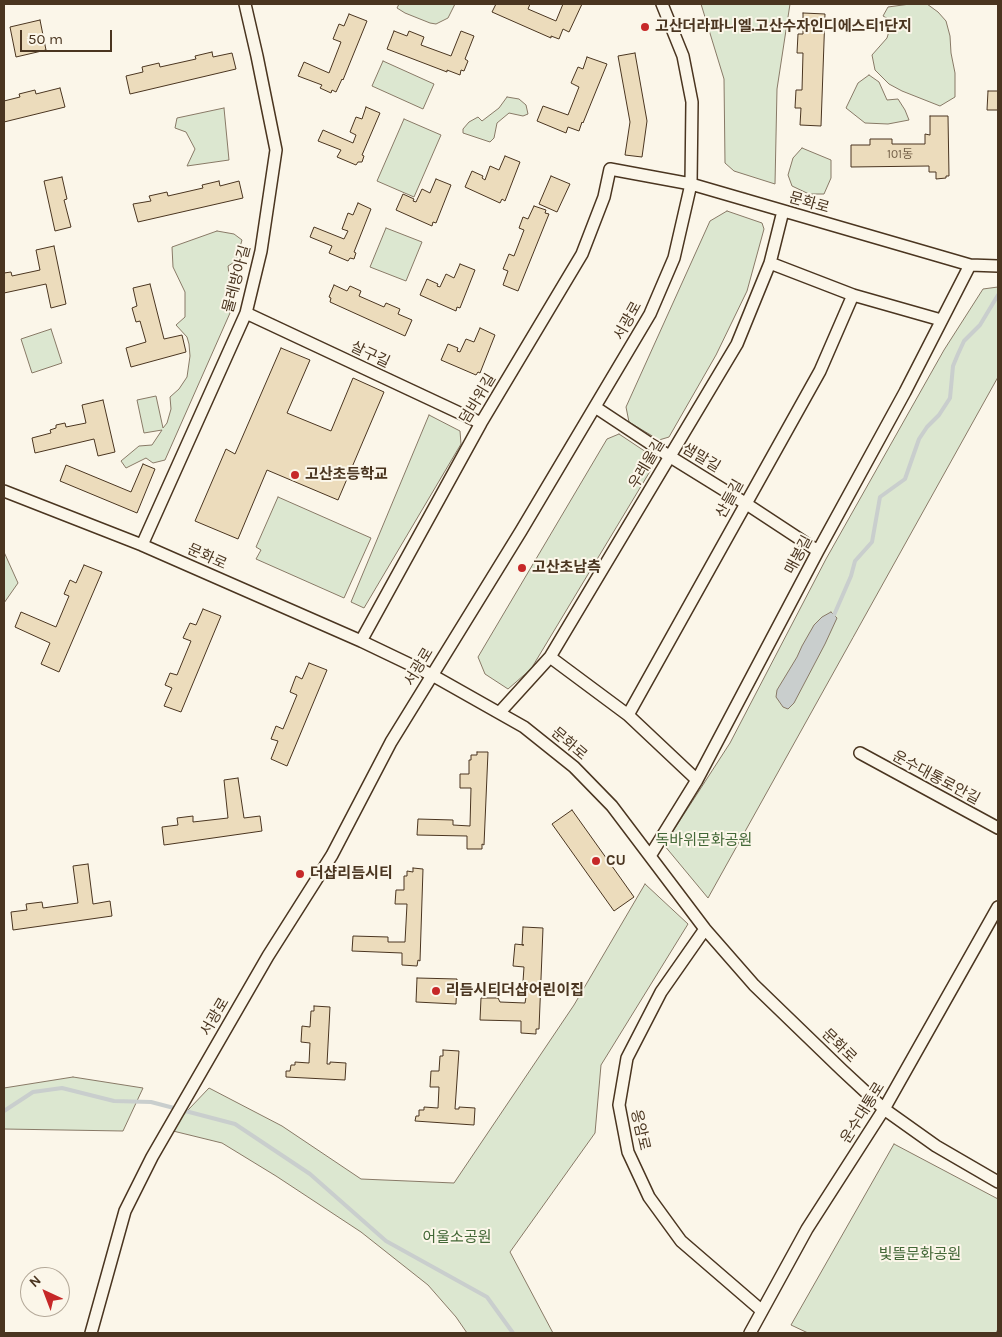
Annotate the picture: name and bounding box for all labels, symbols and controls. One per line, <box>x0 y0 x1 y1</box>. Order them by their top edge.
place label: 고산더라파니엘.고산수자인디에스티1단지 <box>655 18 912 36</box>
scale bar <box>22 20 115 52</box>
marker: 고산더라파니엘.고산수자인디에스티1단지 <box>639 21 651 33</box>
text: 50 m <box>28 30 63 48</box>
house number: 101동 <box>887 148 913 162</box>
street label: 문화로 <box>787 189 831 217</box>
street label: 물레방아길 <box>219 243 255 315</box>
street label: 서광로 <box>610 299 646 343</box>
street label: 살구길 <box>347 338 393 372</box>
street label: 덤바위길 <box>456 371 500 427</box>
street label: 우레울길 <box>625 436 669 492</box>
street label: 샘말길 <box>679 440 723 476</box>
place label: 고산초등학교 <box>305 466 388 484</box>
marker: 고산초등학교 <box>289 469 301 481</box>
street label: 산들길 <box>712 477 748 521</box>
street label: 매봉길 <box>781 532 817 578</box>
street label: 문화로 <box>184 540 230 574</box>
place label: 고산초남측 <box>532 559 601 577</box>
marker: 고산초남측 <box>516 562 528 574</box>
street label: 서광로 <box>401 645 437 689</box>
street label: 문화로 <box>547 724 591 764</box>
street label: 운수대통로안길 <box>889 747 983 809</box>
park label: 독바위문화공원 <box>656 832 752 850</box>
place label: CU <box>606 852 626 870</box>
marker: CU <box>590 855 602 867</box>
place label: 더샵리듬시티 <box>310 865 393 883</box>
marker: 더샵리듬시티 <box>294 868 306 880</box>
place label: 리듬시티더샵어린이집 <box>446 982 584 1000</box>
marker: 리듬시티더샵어린이집 <box>430 985 442 997</box>
street label: 서광로 <box>197 995 233 1039</box>
street label: 문화로 <box>818 1025 860 1067</box>
street label: 운수대통로 <box>837 1079 889 1147</box>
street label: 옹암로 <box>627 1108 653 1152</box>
park label: 어울소공원 <box>423 1229 491 1247</box>
park label: 빛뜰문화공원 <box>879 1246 961 1264</box>
north arrow <box>20 1267 70 1317</box>
text: N <box>26 1272 45 1291</box>

